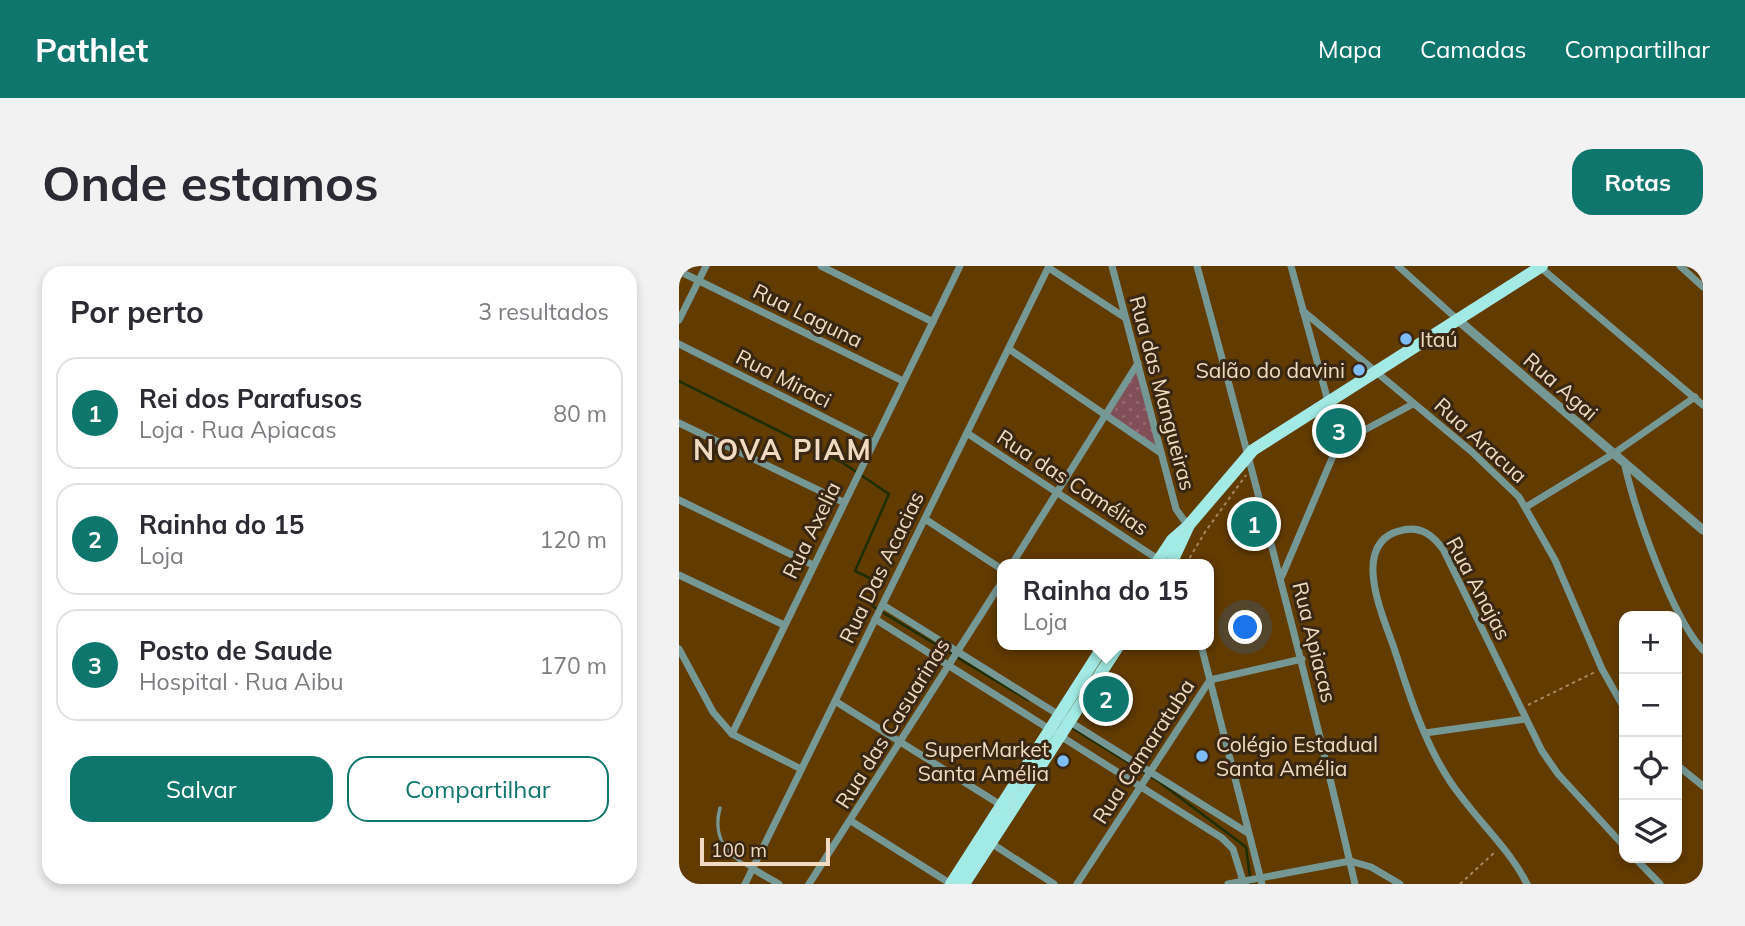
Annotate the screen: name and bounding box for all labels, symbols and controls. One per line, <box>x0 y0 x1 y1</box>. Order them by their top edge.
text: Pathlet <box>35 29 148 70</box>
text: Mapa <box>1318 34 1382 64</box>
text: Camadas <box>1420 34 1527 64</box>
text: Compartilhar <box>1565 34 1710 64</box>
button: Rotas <box>1572 149 1703 215</box>
text: Onde estamos <box>42 152 378 213</box>
street label: Rua Laguna <box>749 277 867 353</box>
text: Por perto <box>70 293 204 331</box>
street label: Rua das Mangueiras <box>1124 293 1202 493</box>
text: 3 resultados <box>478 297 609 326</box>
place label: Itaú <box>1420 326 1458 352</box>
marker: Itaú <box>1398 331 1414 347</box>
street label: Rua Miraci <box>732 343 836 413</box>
street label: Rua Agai <box>1518 347 1604 425</box>
place label: Salão do davini <box>1196 357 1345 383</box>
marker: Salão do davini <box>1351 362 1367 378</box>
text: Rei dos Parafusos <box>139 382 362 415</box>
street label: Rua Aracua <box>1429 392 1533 488</box>
text: 1 <box>88 399 102 428</box>
text: 80 m <box>553 399 607 428</box>
pin: 3 <box>1316 405 1362 457</box>
text: Loja · Rua Apiacas <box>139 415 337 444</box>
street label: Rua das Camélias <box>992 423 1154 541</box>
district label: NOVA PIAM <box>693 432 873 467</box>
street label: Rua Axelia <box>776 477 846 583</box>
street label: Rua Das Acacias <box>833 487 929 647</box>
pin: 1 <box>1231 498 1277 550</box>
text: Rainha do 15 <box>139 508 304 541</box>
text: 2 <box>88 525 102 554</box>
text: 120 m <box>539 525 607 554</box>
street label: Rua Anajas <box>1441 532 1517 644</box>
text: Loja <box>139 541 184 570</box>
popup <box>997 559 1214 650</box>
text: Rainha do 15 <box>1023 574 1188 607</box>
street label: Rua Apiacas <box>1287 579 1343 705</box>
text: Loja <box>1023 607 1068 636</box>
your location <box>1228 610 1262 644</box>
map controls <box>1619 611 1682 863</box>
button: + <box>1619 611 1682 674</box>
street label: Rua das Casuarinas <box>829 633 955 813</box>
text: Posto de Saude <box>139 634 332 667</box>
text: 3 <box>88 651 102 680</box>
text: 170 m <box>539 651 607 680</box>
text: Hospital · Rua Aibu <box>139 667 344 696</box>
pin: 2 <box>1083 673 1129 725</box>
street label: Rua Camaratuba <box>1087 674 1199 828</box>
button: − <box>1619 674 1682 737</box>
place label: Colégio Estadual Santa Amélia <box>1216 731 1378 781</box>
place label: SuperMarket Santa Amélia <box>918 736 1049 786</box>
button: locate <box>1619 737 1682 800</box>
marker: Colégio Estadual Santa Amélia <box>1194 748 1210 764</box>
marker: SuperMarket Santa Amélia <box>1055 753 1071 769</box>
button: Salvar <box>70 756 333 822</box>
button: Compartilhar <box>347 756 609 822</box>
button: layers <box>1619 800 1682 863</box>
scale bar <box>700 835 829 867</box>
text: 100 m <box>711 838 767 862</box>

